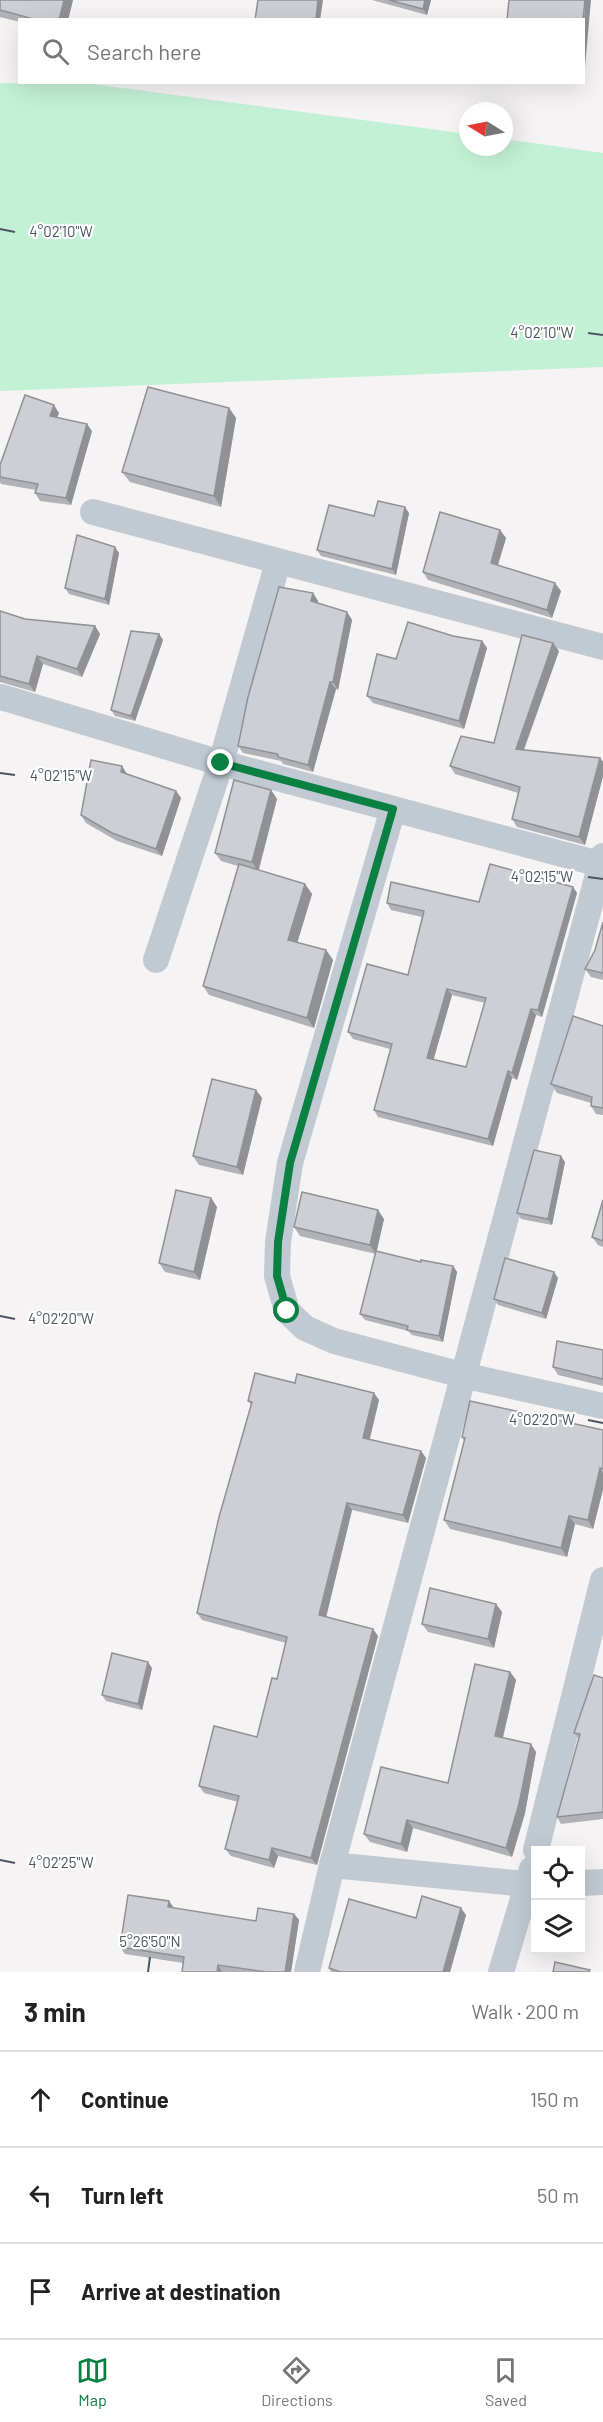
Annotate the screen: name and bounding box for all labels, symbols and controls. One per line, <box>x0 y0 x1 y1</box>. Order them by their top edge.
search box <box>18 18 585 84</box>
icon: search <box>39 35 72 68</box>
text: Search here <box>87 38 201 64</box>
north arrow <box>459 102 513 156</box>
text: 4°02'10"W <box>29 222 93 240</box>
text: 4°02'10"W <box>510 323 574 341</box>
route end <box>207 749 233 775</box>
text: 4°02'15"W <box>30 766 92 784</box>
text: 4°02'15"W <box>511 867 573 885</box>
route start <box>273 1297 299 1323</box>
text: 4°02'20"W <box>28 1309 94 1327</box>
text: 4°02'20"W <box>509 1410 575 1428</box>
map controls <box>531 1846 585 1954</box>
button: locate <box>531 1846 585 1900</box>
text: 4°02'25"W <box>28 1853 94 1871</box>
button: layers <box>531 1900 585 1954</box>
text: 5°26'50"N <box>119 1932 181 1950</box>
text: 3 min <box>24 1996 86 2027</box>
text: Walk · 200 m <box>471 1999 579 2023</box>
icon: ahead <box>24 2083 57 2116</box>
text: Continue <box>81 2086 169 2112</box>
text: 150 m <box>530 2087 579 2111</box>
icon: left <box>24 2179 57 2212</box>
text: Turn left <box>81 2182 164 2208</box>
text: 50 m <box>537 2183 579 2207</box>
icon: arrive <box>24 2275 57 2308</box>
text: Arrive at destination <box>81 2278 280 2304</box>
tab: Map <box>76 2354 109 2409</box>
tab: Directions <box>261 2354 333 2409</box>
tab: Saved <box>485 2354 527 2409</box>

